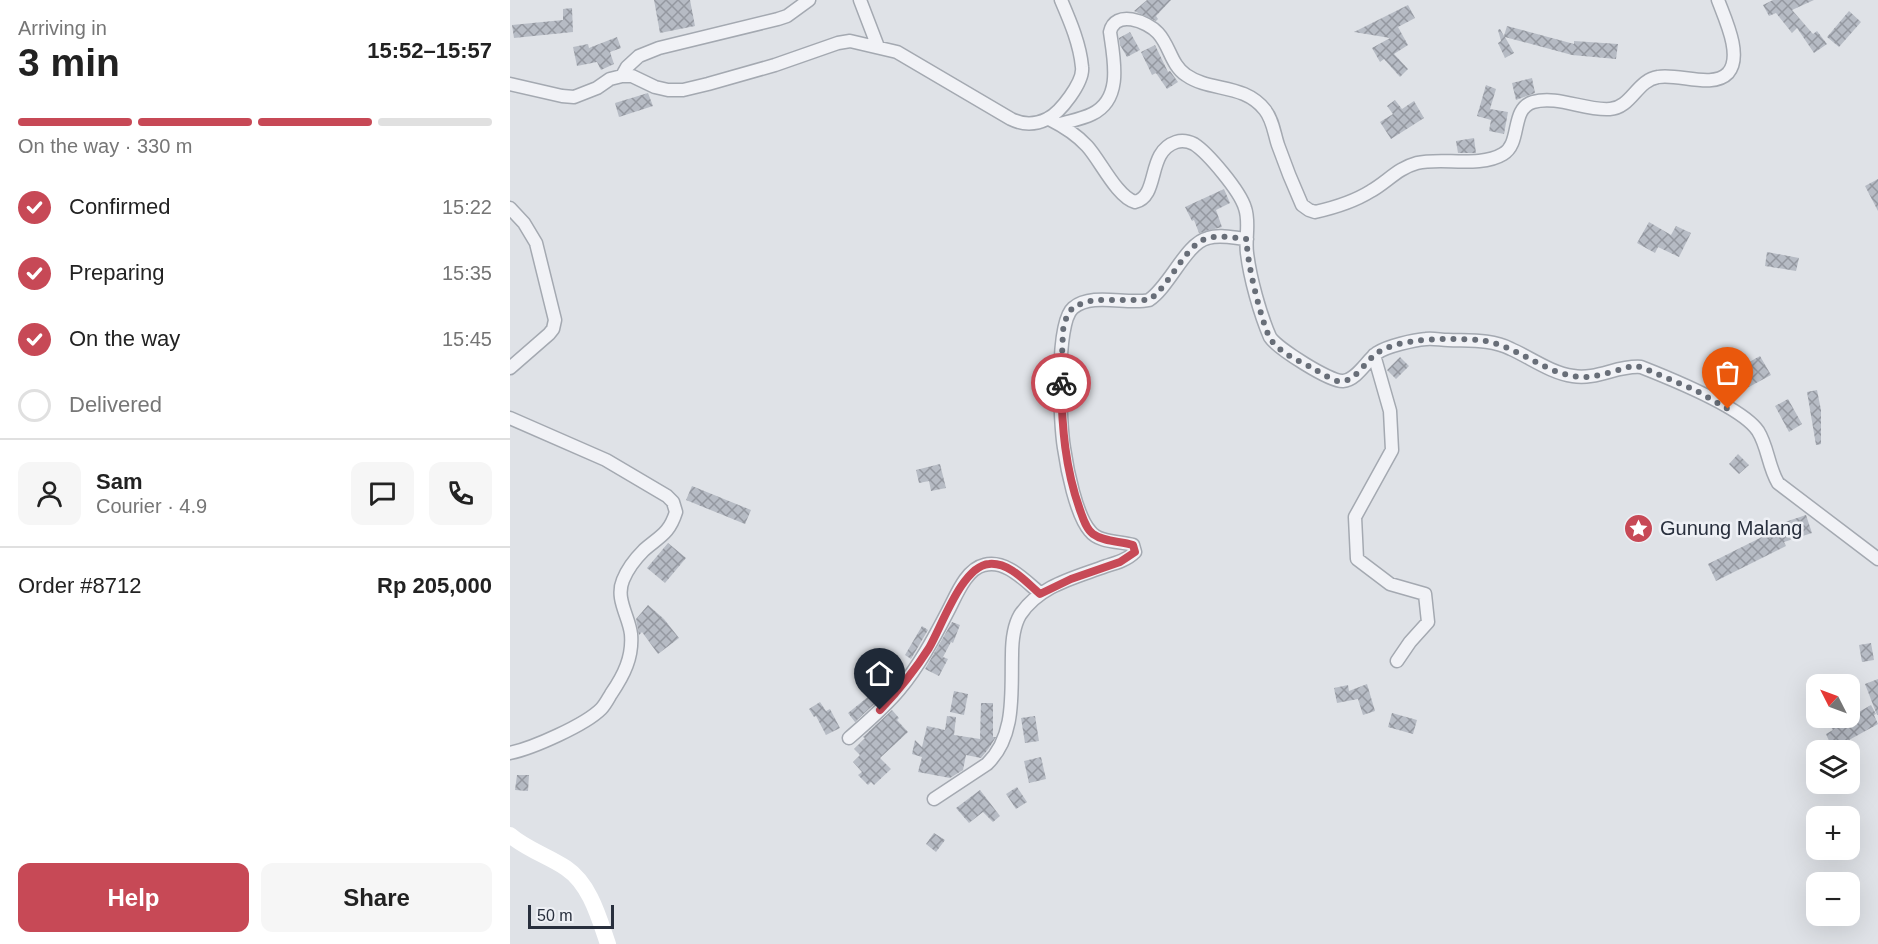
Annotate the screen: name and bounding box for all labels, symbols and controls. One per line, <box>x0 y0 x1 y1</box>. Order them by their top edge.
text: Arriving in <box>18 17 107 39</box>
text: 15:52–15:57 <box>367 38 492 63</box>
text: 3 min <box>18 41 120 84</box>
text: On the way · 330 m <box>18 135 193 157</box>
icon: check <box>18 191 51 224</box>
text: Confirmed <box>69 194 170 219</box>
text: 15:22 <box>442 196 492 218</box>
icon: check <box>18 257 51 290</box>
text: Preparing <box>69 260 164 285</box>
text: 15:35 <box>442 262 492 284</box>
icon: check <box>18 323 51 356</box>
text: On the way <box>69 326 180 351</box>
text: 15:45 <box>442 328 492 350</box>
pin <box>1702 347 1753 409</box>
courier <box>1031 353 1091 413</box>
icon: bag <box>1711 356 1744 389</box>
icon: bike <box>1045 367 1078 400</box>
text: Delivered <box>69 392 162 417</box>
button: person <box>18 462 81 525</box>
button: chat <box>351 462 414 525</box>
button: phone <box>429 462 492 525</box>
text: Sam <box>96 469 142 494</box>
text: Courier · 4.9 <box>96 495 207 517</box>
place icon: Gunung Malang <box>1623 512 1655 544</box>
place label: Gunung Malang <box>1660 517 1802 539</box>
text: Order #8712 <box>18 573 142 598</box>
text: Rp 205,000 <box>377 573 492 598</box>
pin <box>854 648 905 710</box>
icon: home <box>863 657 896 690</box>
north arrow <box>1806 674 1860 728</box>
map controls <box>1806 674 1860 926</box>
button: layers <box>1806 740 1860 794</box>
button: + <box>1806 806 1860 860</box>
button: Help <box>18 863 249 932</box>
button: Share <box>261 863 492 932</box>
button: − <box>1806 872 1860 926</box>
scale bar <box>528 902 614 930</box>
text: 50 m <box>537 907 573 924</box>

